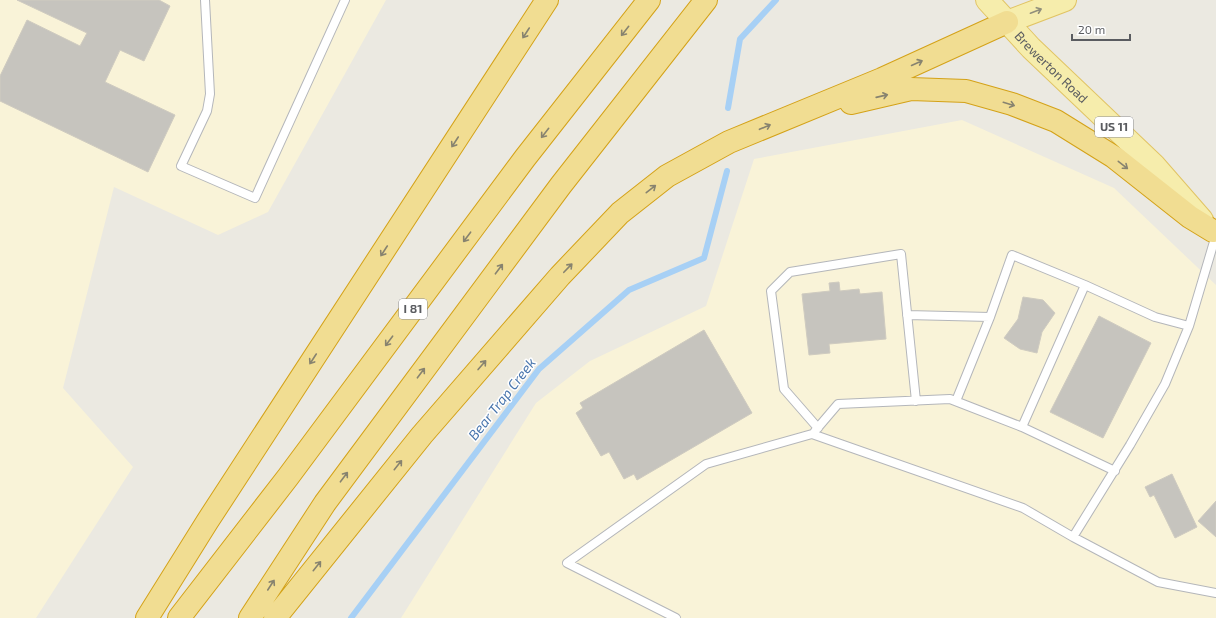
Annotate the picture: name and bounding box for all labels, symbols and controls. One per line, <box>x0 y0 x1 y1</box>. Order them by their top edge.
one-way arrow <box>1030 7 1042 15</box>
scale bar <box>1072 16 1130 42</box>
text: 20 m <box>1078 22 1105 36</box>
one-way arrow <box>621 25 629 36</box>
one-way arrow <box>522 27 530 38</box>
street label: Brewerton Road <box>1012 28 1091 106</box>
one-way arrow <box>911 59 923 66</box>
one-way arrow <box>875 91 888 99</box>
one-way arrow <box>1002 101 1015 108</box>
road number: US 11 <box>1095 117 1133 137</box>
one-way arrow <box>758 123 770 130</box>
one-way arrow <box>541 128 549 139</box>
one-way arrow <box>451 136 459 147</box>
one-way arrow <box>1118 160 1129 169</box>
one-way arrow <box>645 185 656 193</box>
one-way arrow <box>463 231 471 242</box>
one-way arrow <box>379 245 388 256</box>
one-way arrow <box>495 263 503 274</box>
one-way arrow <box>563 263 573 273</box>
road number: I 81 <box>399 299 427 319</box>
one-way arrow <box>385 336 393 347</box>
one-way arrow <box>308 354 317 365</box>
water label: Bear Trap Creek <box>464 354 539 443</box>
one-way arrow <box>478 360 487 371</box>
one-way arrow <box>417 368 426 379</box>
one-way arrow <box>394 459 402 470</box>
one-way arrow <box>340 472 348 483</box>
one-way arrow <box>312 560 321 571</box>
one-way arrow <box>268 579 276 591</box>

